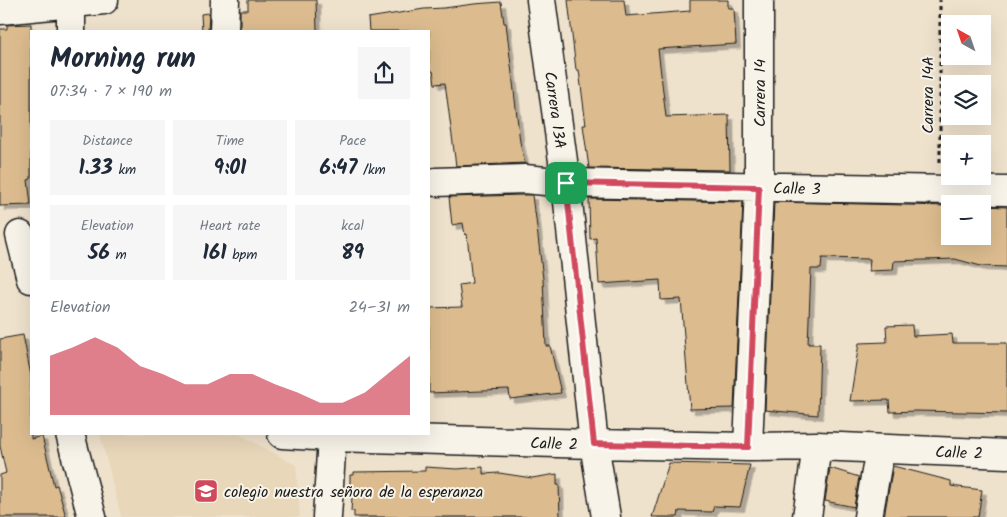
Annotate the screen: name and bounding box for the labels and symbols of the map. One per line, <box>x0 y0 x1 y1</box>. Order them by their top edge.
north arrow <box>941 15 991 65</box>
street label: Carrera 14A <box>916 56 941 134</box>
street label: Carrera 14 <box>748 59 773 127</box>
street label: Carrera 13A <box>537 70 572 151</box>
pin <box>545 162 587 204</box>
street label: Calle 3 <box>773 177 821 202</box>
street label: Calle 2 <box>530 431 578 458</box>
street label: Calle 2 <box>935 440 983 467</box>
school or university icon: colegio nuestra señora de la esperanza <box>193 478 219 504</box>
place label: colegio nuestra señora de la esperanza <box>224 480 483 505</box>

